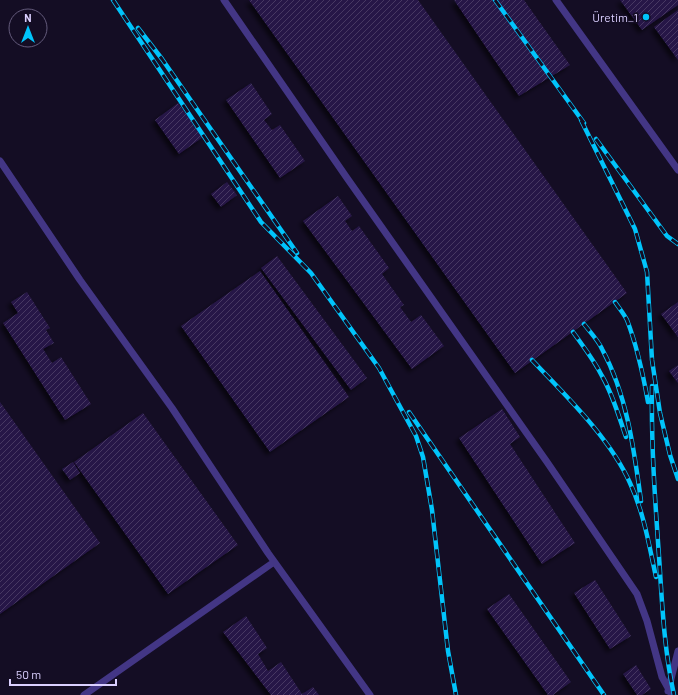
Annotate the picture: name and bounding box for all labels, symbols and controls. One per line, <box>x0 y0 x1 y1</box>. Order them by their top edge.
north arrow <box>8 8 48 48</box>
place label: Üretim_1 <box>592 10 638 24</box>
text: N <box>24 11 32 24</box>
marker: Üretim_1 <box>641 12 651 22</box>
scale bar <box>10 661 116 687</box>
text: 50 m <box>16 667 41 681</box>

